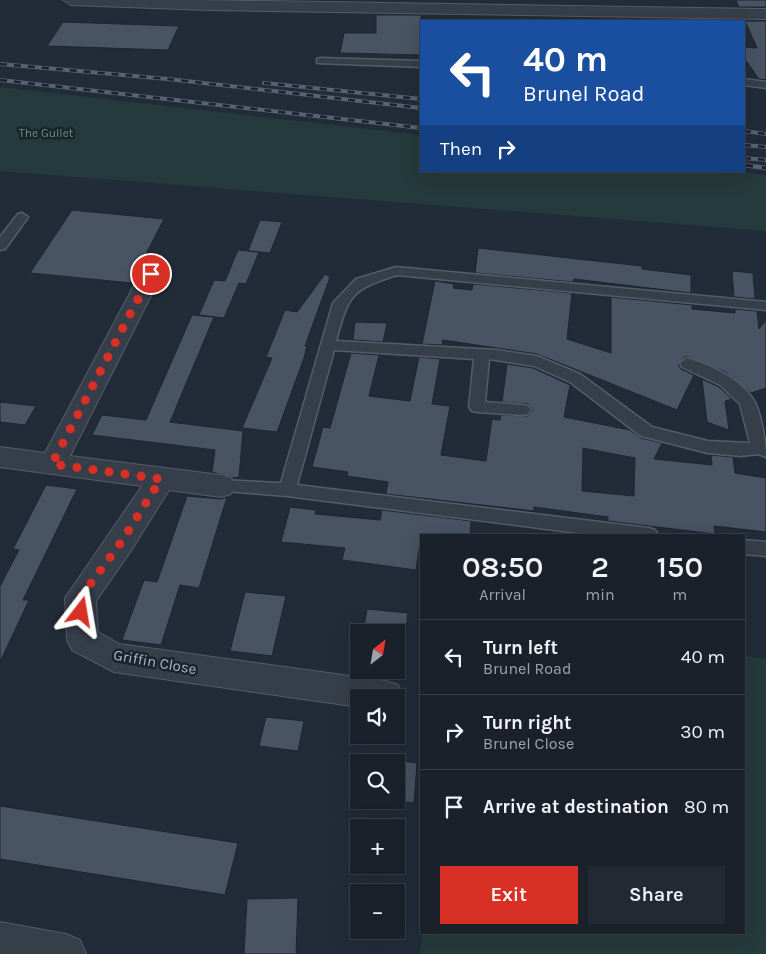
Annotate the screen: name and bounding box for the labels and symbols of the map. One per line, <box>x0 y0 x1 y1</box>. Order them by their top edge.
park label: The Gullet <box>19 126 74 140</box>
pin <box>130 253 172 295</box>
position arrow <box>54 585 106 637</box>
north arrow <box>350 624 405 679</box>
street label: Griffin Close <box>112 646 198 678</box>

